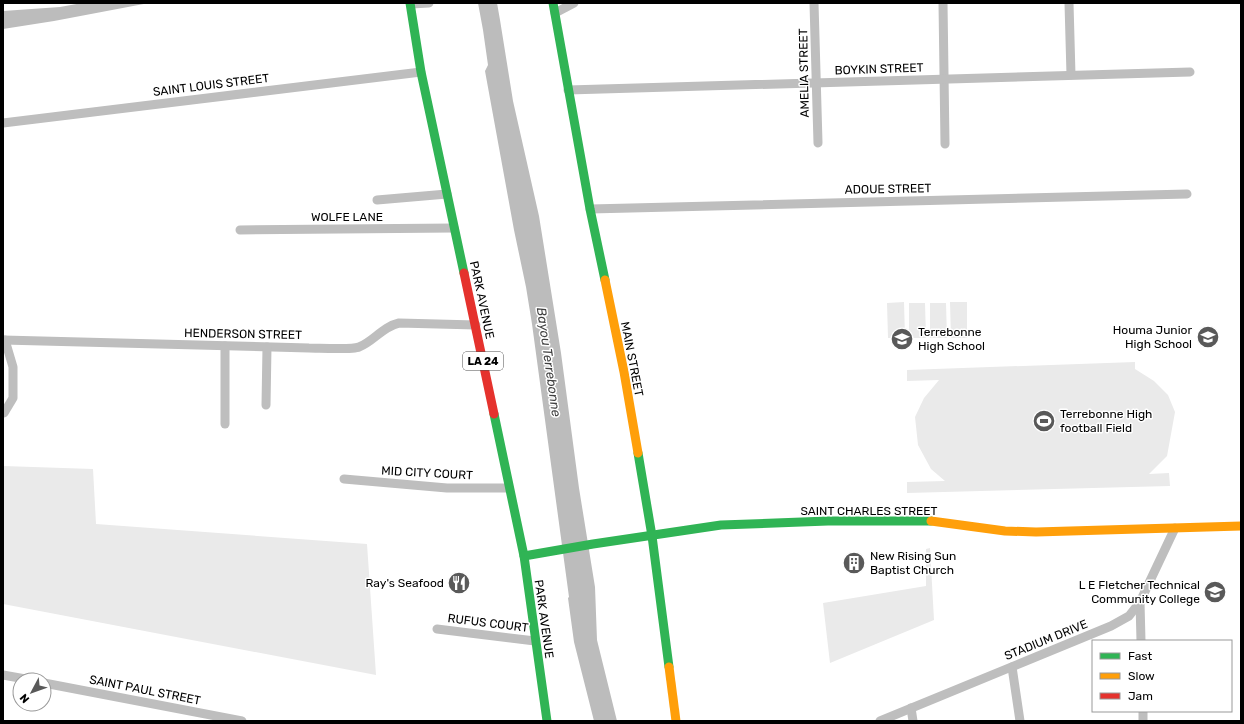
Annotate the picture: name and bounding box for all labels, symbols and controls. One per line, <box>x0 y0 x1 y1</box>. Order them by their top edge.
street label: AMELIA STREET <box>796 28 812 118</box>
street label: BOYKIN STREET <box>834 60 924 78</box>
street label: SAINT LOUIS STREET <box>152 71 270 99</box>
street label: ADOUE STREET <box>845 181 932 197</box>
street label: WOLFE LANE <box>311 210 383 224</box>
street label: PARK AVENUE <box>467 260 497 340</box>
water label: Bayou Terrebonne <box>534 306 564 418</box>
street label: MAIN STREET <box>618 320 646 398</box>
place label: Houma Junior High School <box>1113 323 1192 351</box>
school or university icon: Houma Junior High School <box>1195 324 1221 350</box>
place label: Terrebonne High School <box>918 325 985 353</box>
street label: HENDERSON STREET <box>184 326 302 342</box>
school or university icon: Terrebonne High School <box>889 326 915 352</box>
road number: LA 24 <box>463 352 503 370</box>
place label: Terrebonne High football Field <box>1060 407 1152 435</box>
sports icon: Terrebonne High football Field <box>1031 408 1057 434</box>
street label: MID CITY COURT <box>381 464 473 482</box>
street label: SAINT CHARLES STREET <box>800 504 938 518</box>
place label: New Rising Sun Baptist Church <box>870 549 956 577</box>
building icon: New Rising Sun Baptist Church <box>841 550 867 576</box>
restaurant icon: Ray's Seafood <box>446 570 472 596</box>
place label: Ray's Seafood <box>365 576 444 590</box>
place label: L E Fletcher Technical Community College <box>1079 578 1200 606</box>
street label: PARK AVENUE <box>532 579 556 659</box>
school or university icon: L E Fletcher Technical Community College <box>1202 579 1228 605</box>
street label: RUFUS COURT <box>447 611 529 635</box>
street label: STADIUM DRIVE <box>1002 617 1090 663</box>
legend <box>1092 640 1232 712</box>
text: Fast <box>1128 649 1152 663</box>
text: Slow <box>1128 669 1155 683</box>
north arrow <box>12 672 52 712</box>
street label: SAINT PAUL STREET <box>88 672 202 708</box>
text: Jam <box>1128 689 1153 703</box>
text: N <box>17 691 32 705</box>

